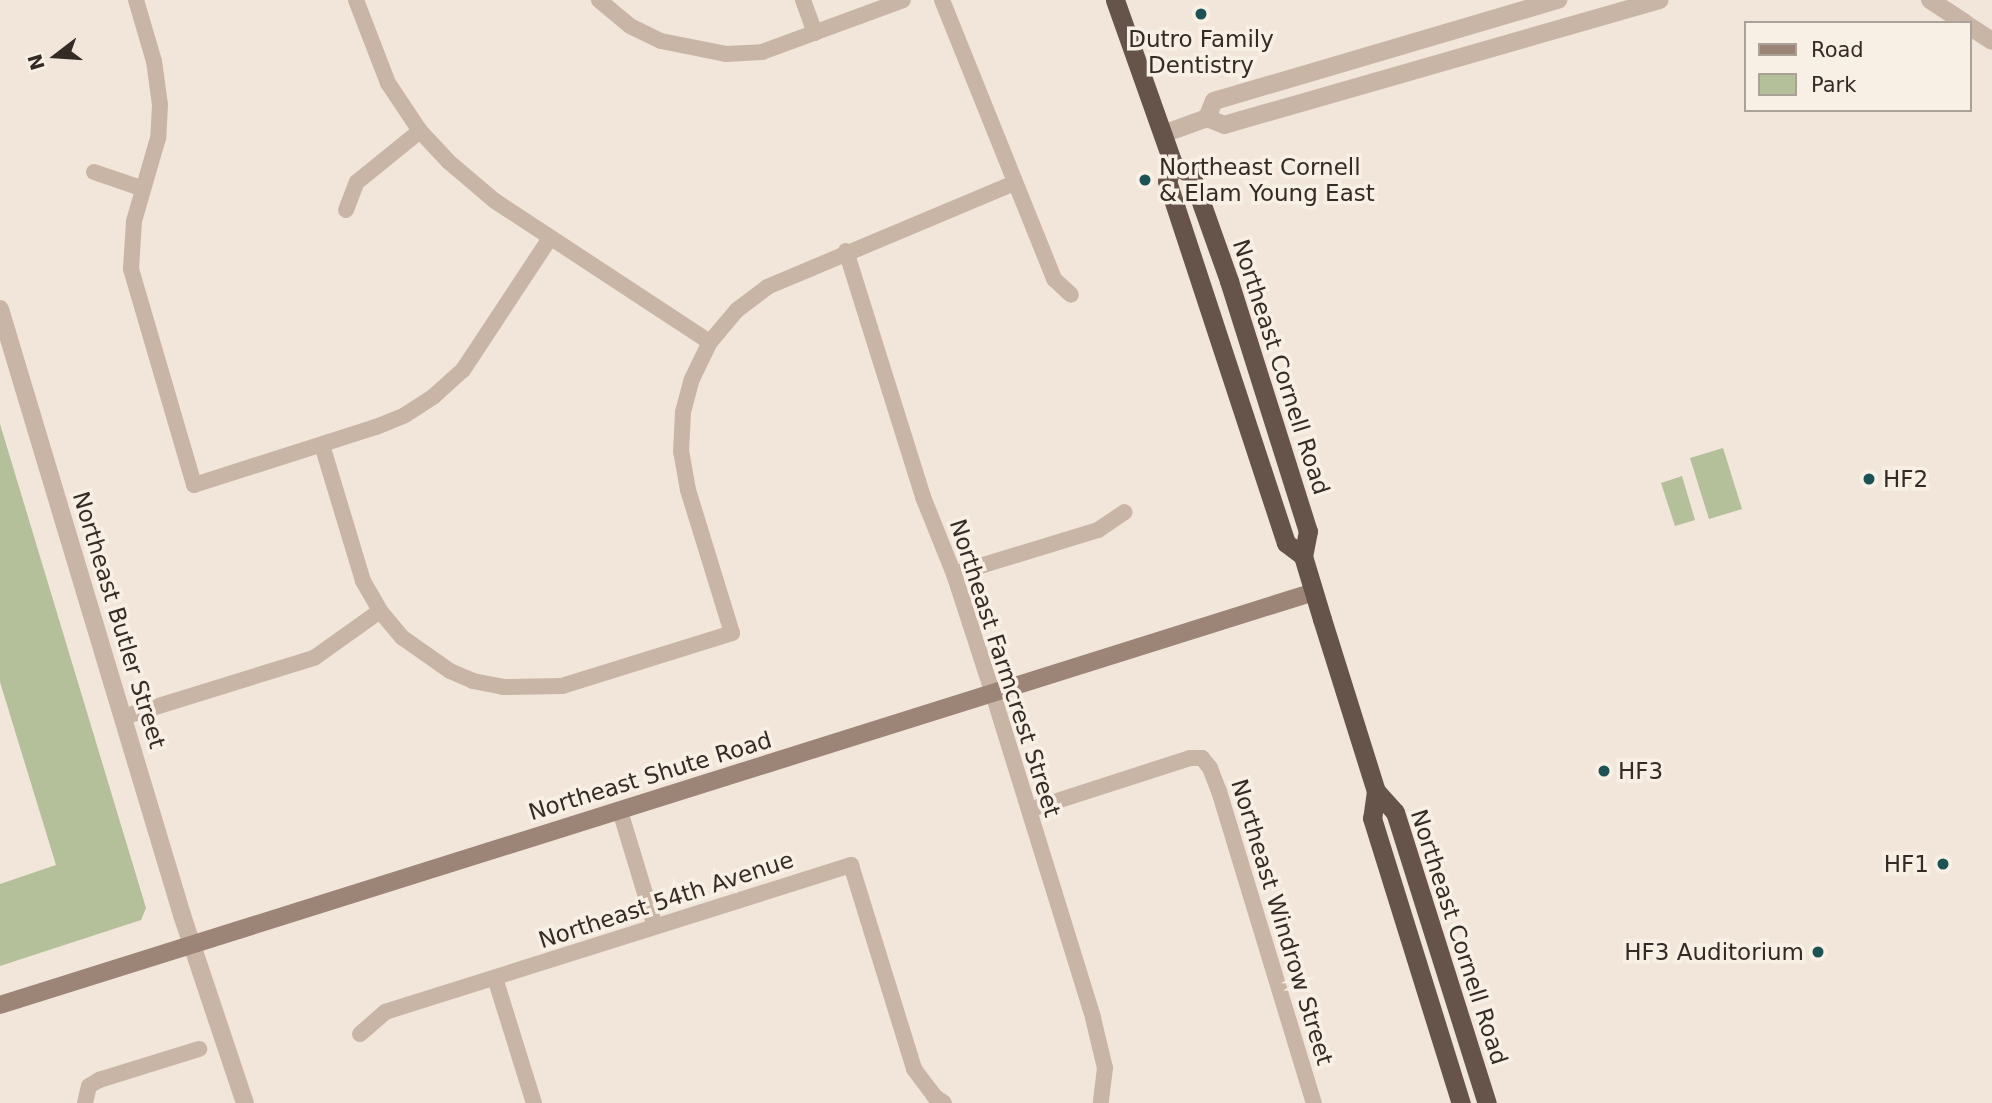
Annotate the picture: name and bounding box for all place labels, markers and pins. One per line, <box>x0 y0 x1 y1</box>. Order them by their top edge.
marker: Dutro Family Dentistry <box>1193 6 1209 22</box>
place label: Dutro Family Dentistry <box>1128 25 1274 79</box>
place label: Northeast Cornell & Elam Young East <box>1159 153 1375 207</box>
marker: Northeast Cornell & Elam Young East <box>1137 172 1153 188</box>
place label: HF2 <box>1883 465 1928 493</box>
marker: HF2 <box>1861 471 1877 487</box>
place label: HF3 <box>1618 757 1663 785</box>
marker: HF3 <box>1596 763 1612 779</box>
place label: HF1 <box>1884 850 1929 878</box>
marker: HF1 <box>1935 856 1951 872</box>
place label: HF3 Auditorium <box>1624 938 1804 966</box>
marker: HF3 Auditorium <box>1810 944 1826 960</box>

